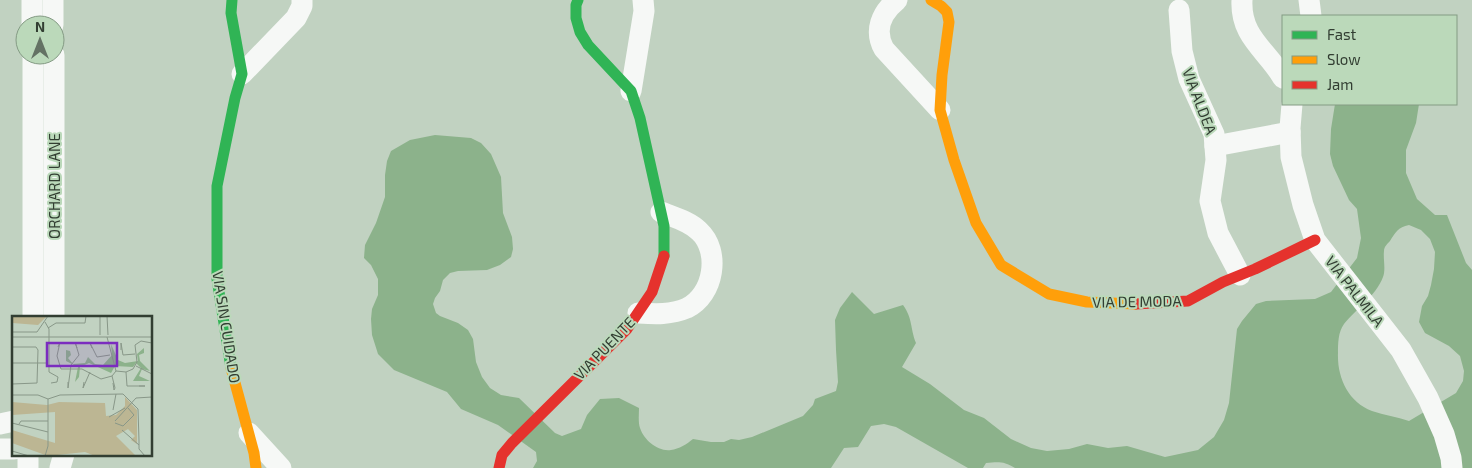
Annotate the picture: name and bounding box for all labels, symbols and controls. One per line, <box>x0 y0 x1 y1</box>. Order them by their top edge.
north arrow <box>15 15 65 65</box>
legend <box>1282 15 1457 105</box>
text: N <box>35 18 45 35</box>
text: Fast <box>1327 25 1357 43</box>
text: Slow <box>1327 50 1361 68</box>
street label: VIA ALDEA <box>1179 65 1221 137</box>
text: Jam <box>1327 75 1353 93</box>
street label: ORCHARD LANE <box>45 133 63 239</box>
street label: VIA PALMILA <box>1322 252 1389 331</box>
street label: VIA SIN CUIDADO <box>209 270 245 384</box>
street label: VIA DE MODA <box>1092 291 1183 311</box>
street label: VIA PUENTE <box>570 313 638 383</box>
inset map <box>12 316 152 456</box>

